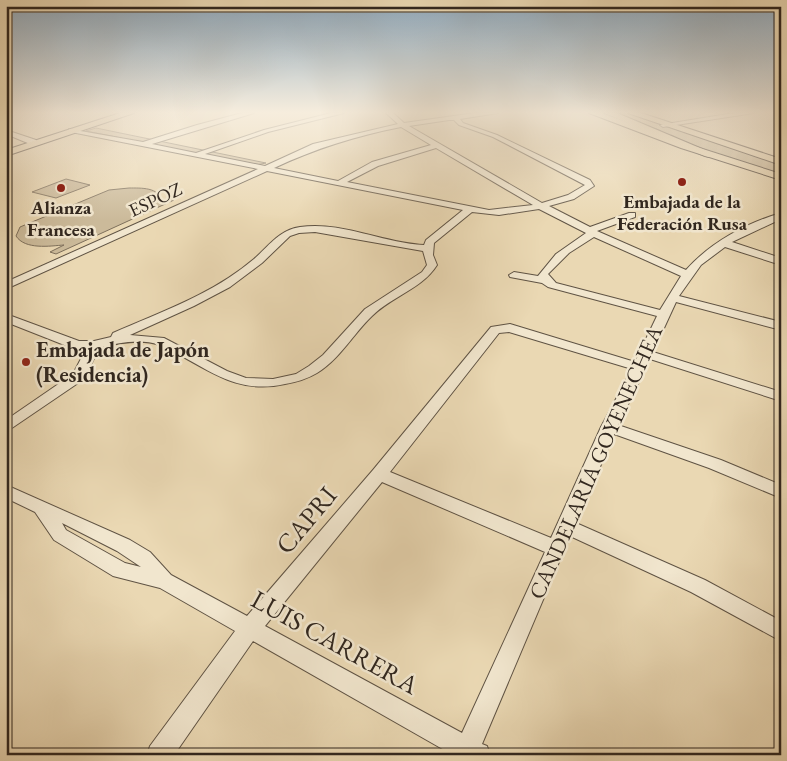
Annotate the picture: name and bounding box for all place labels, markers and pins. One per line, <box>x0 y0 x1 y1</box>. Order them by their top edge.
marker: Embajada de la Federación Rusa <box>676 176 688 188</box>
marker: Alianza Francesa <box>55 182 67 194</box>
place label: Embajada de la Federación Rusa <box>617 189 748 236</box>
place label: Alianza Francesa <box>27 195 96 242</box>
place label: Embajada de Japón (Residencia) <box>36 335 210 389</box>
marker: Embajada de Japón (Residencia) <box>20 356 32 368</box>

